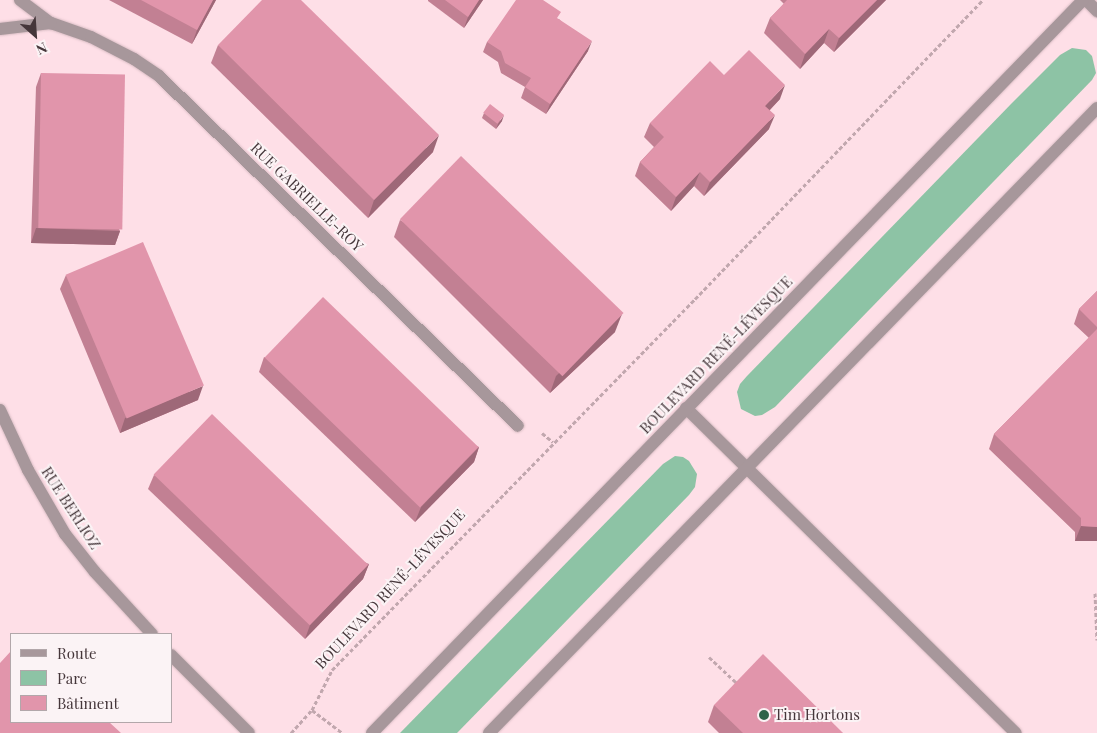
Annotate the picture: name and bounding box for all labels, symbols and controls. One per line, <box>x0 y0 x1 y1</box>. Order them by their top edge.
north arrow <box>10 10 60 60</box>
text: N <box>33 38 51 60</box>
street label: RUE GABRIELLE-ROY <box>247 139 367 255</box>
street label: BOULEVARD RENÉ-LÉVESQUE <box>636 273 796 437</box>
street label: RUE BERLIOZ <box>38 463 104 553</box>
street label: BOULEVARD RENÉ-LÉVESQUE <box>311 505 469 673</box>
legend <box>10 633 172 723</box>
text: Route <box>57 643 97 663</box>
text: Parc <box>57 668 87 688</box>
text: Bâtiment <box>57 693 119 713</box>
place label: Tim Hortons <box>774 706 860 724</box>
marker: Tim Hortons <box>758 709 770 721</box>

